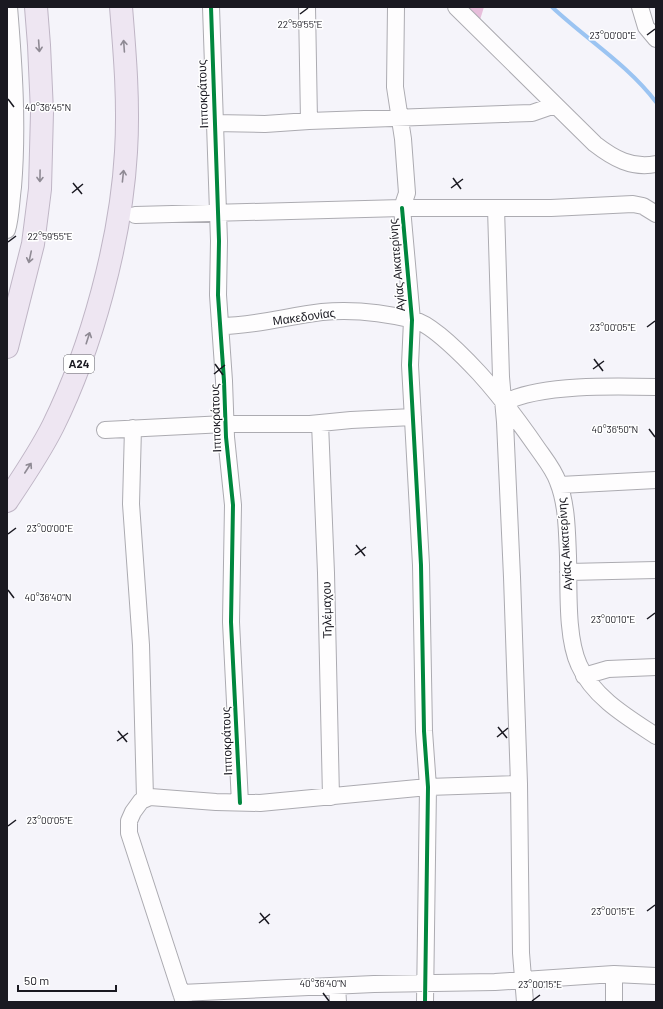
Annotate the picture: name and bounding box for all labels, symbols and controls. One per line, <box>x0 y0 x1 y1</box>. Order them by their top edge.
text: 22°59'55"E <box>277 18 323 30</box>
text: 23°00'00"E <box>590 29 636 41</box>
one-way arrow <box>36 39 43 52</box>
one-way arrow <box>121 40 128 53</box>
street label: Ιπποκράτους <box>194 59 211 129</box>
text: 40°36'45"N <box>25 101 71 113</box>
one-way arrow <box>37 169 44 182</box>
one-way arrow <box>120 170 127 183</box>
street label: Αγίας Αικατερίνης <box>385 218 408 312</box>
text: 22°59'55"E <box>27 230 73 242</box>
one-way arrow <box>26 250 34 263</box>
street label: Μακεδονίας <box>272 305 336 328</box>
text: 23°00'05"E <box>590 321 636 333</box>
one-way arrow <box>85 332 92 345</box>
road number: Α24 <box>64 355 94 373</box>
street label: Ιπποκράτους <box>207 383 224 453</box>
text: 40°36'50"N <box>592 423 638 435</box>
one-way arrow <box>24 463 32 474</box>
street label: Αγίας Αικατερίνης <box>554 497 575 591</box>
text: 23°00'00"E <box>27 522 73 534</box>
street label: Τηλέμαχου <box>319 581 334 639</box>
text: 40°36'40"N <box>24 591 72 603</box>
text: 23°00'10"E <box>591 613 635 625</box>
street label: Ιπποκράτους <box>218 706 235 776</box>
text: 23°00'05"E <box>27 814 73 826</box>
text: 23°00'15"E <box>591 905 635 917</box>
scale bar <box>18 967 116 993</box>
text: 50 m <box>24 973 49 987</box>
text: 40°36'40"N <box>299 977 347 989</box>
text: 23°00'15"E <box>518 978 562 990</box>

